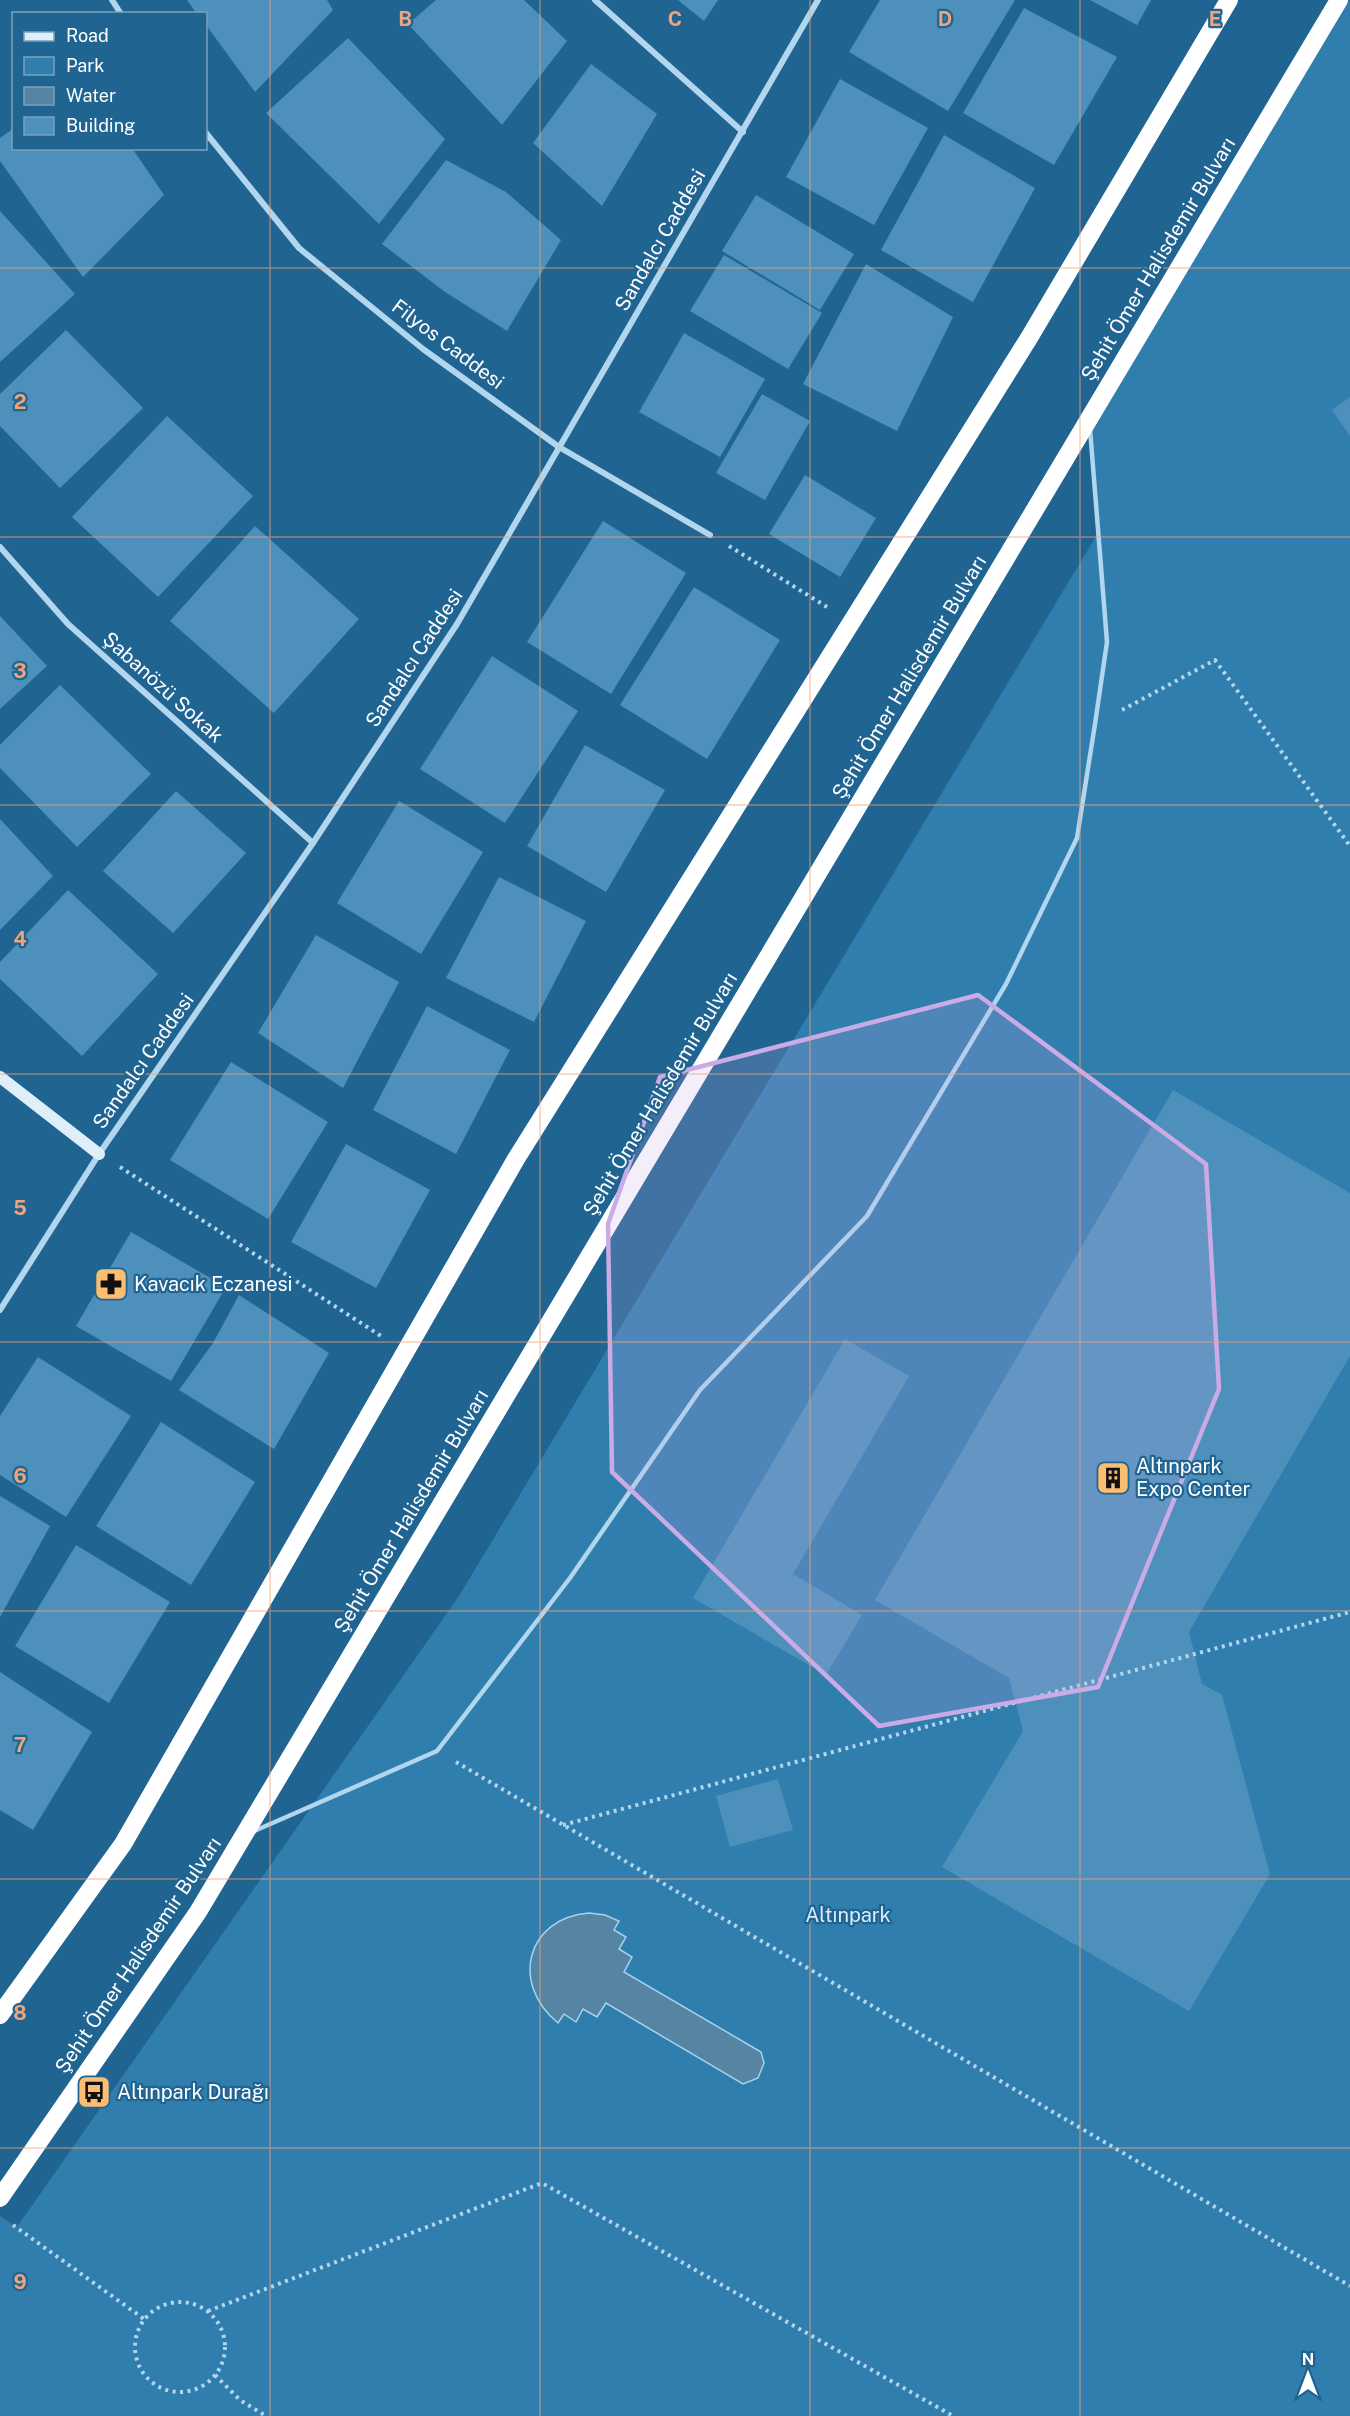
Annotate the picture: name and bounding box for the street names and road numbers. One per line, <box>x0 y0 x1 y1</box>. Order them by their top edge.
street label: Şehit Ömer Halisdemir Bulvarı <box>1075 132 1240 385</box>
street label: Sandalcı Caddesi <box>610 165 710 315</box>
street label: Filyos Caddesi <box>387 294 509 394</box>
street label: Şehit Ömer Halisdemir Bulvarı <box>826 550 991 803</box>
street label: Sandalcı Caddesi <box>360 584 468 732</box>
street label: Şabanözü Sokak <box>98 627 228 747</box>
street label: Şehit Ömer Halisdemir Bulvarı <box>577 967 742 1220</box>
street label: Sandalcı Caddesi <box>87 989 199 1133</box>
street label: Şehit Ömer Halisdemir Bulvarı <box>328 1384 493 1637</box>
street label: Şehit Ömer Halisdemir Bulvarı <box>49 1832 226 2078</box>

